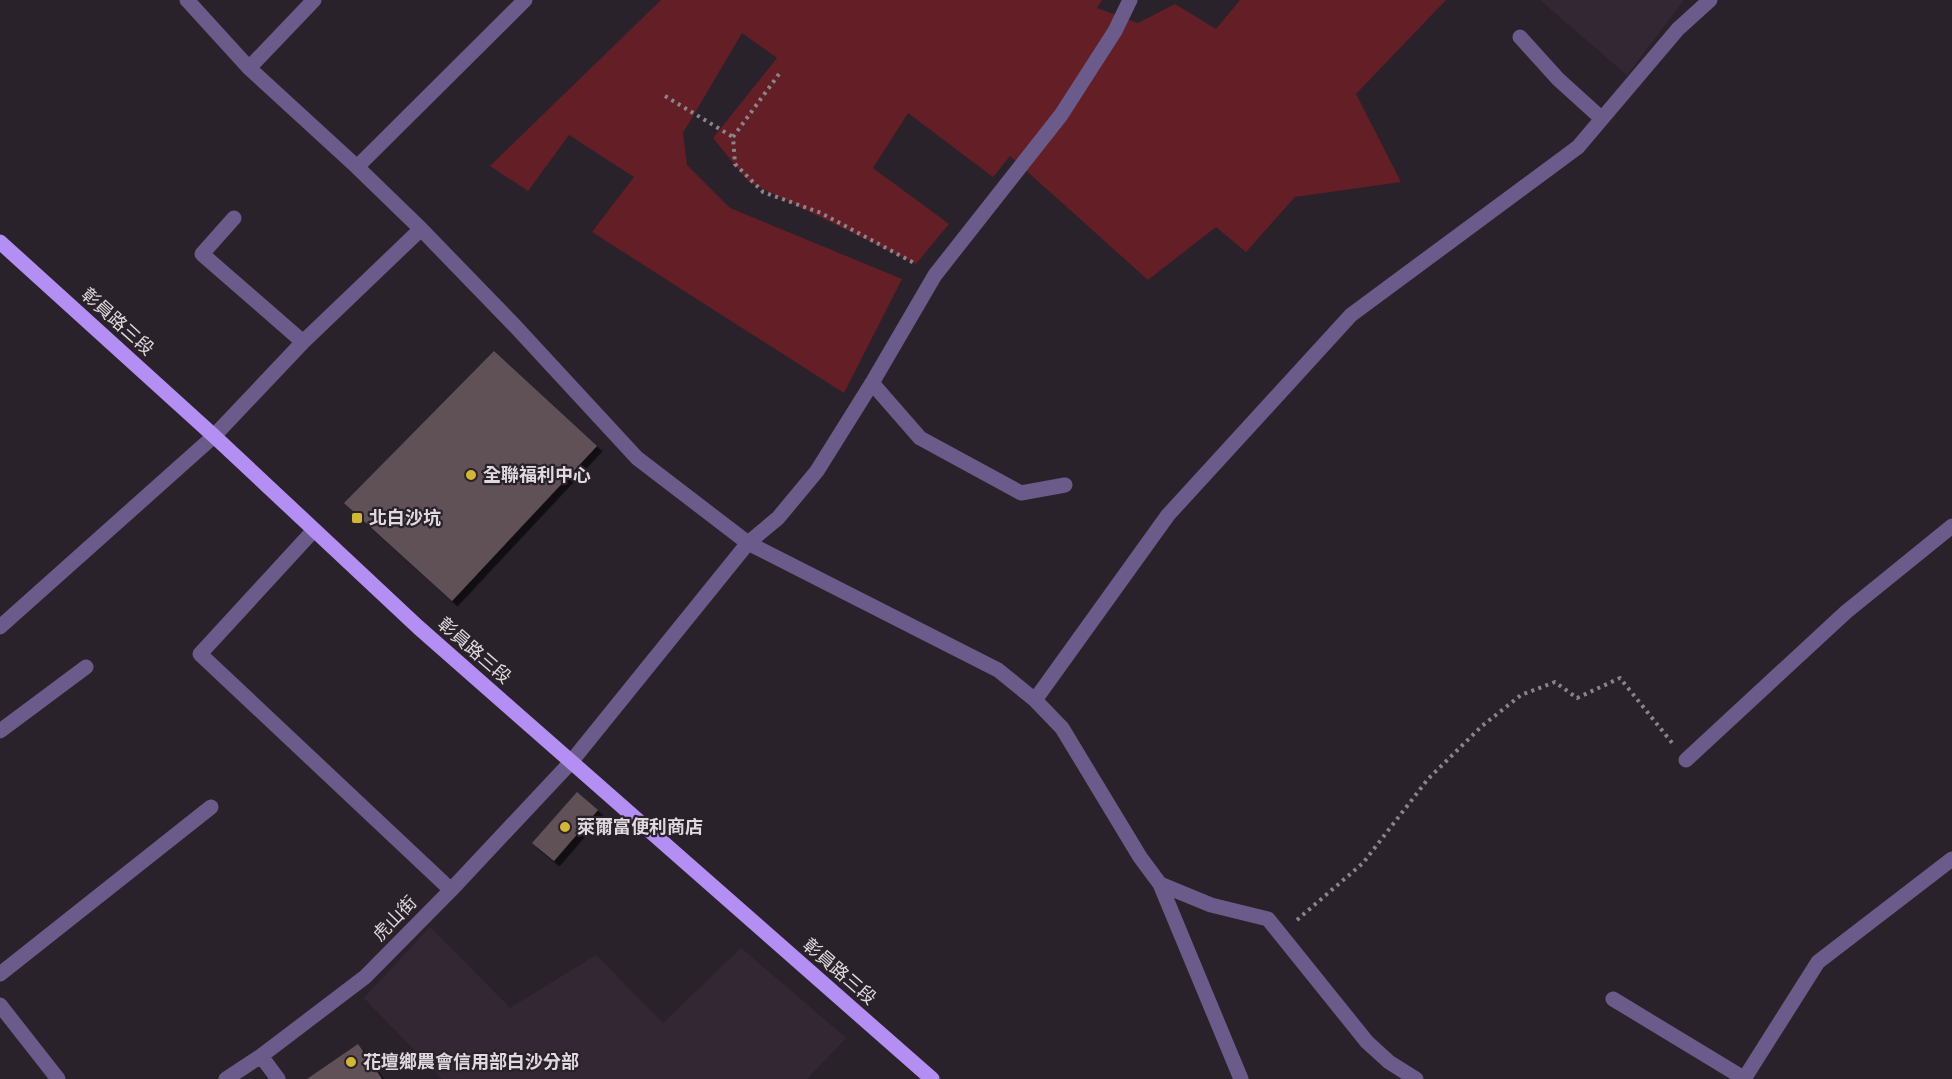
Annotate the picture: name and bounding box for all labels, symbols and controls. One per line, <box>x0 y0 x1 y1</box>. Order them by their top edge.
street label: 彰員路三段 <box>75 282 159 362</box>
place label: 全聯福利中心 <box>483 462 591 489</box>
marker: 全聯福利中心 <box>464 468 478 482</box>
place label: 北白沙坑 <box>369 505 441 532</box>
marker: 北白沙坑 <box>350 511 364 525</box>
street label: 彰員路三段 <box>431 611 517 691</box>
place label: 萊爾富便利商店 <box>577 814 703 841</box>
marker: 萊爾富便利商店 <box>558 820 572 834</box>
street label: 虎山街 <box>367 890 423 948</box>
street label: 彰員路三段 <box>796 932 882 1012</box>
place label: 花壇鄉農會信用部白沙分部 <box>363 1049 579 1076</box>
marker: 花壇鄉農會信用部白沙分部 <box>344 1055 358 1069</box>

